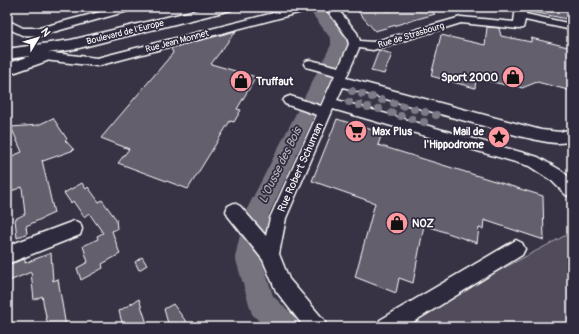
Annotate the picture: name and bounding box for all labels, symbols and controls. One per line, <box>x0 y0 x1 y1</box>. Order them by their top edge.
street label: Boulevard de l'Europe <box>85 17 165 47</box>
north arrow <box>18 18 58 58</box>
street label: Rue de Strasbourg <box>377 20 446 51</box>
text: N <box>38 25 53 40</box>
street label: Rue Jean Monnet <box>144 28 210 55</box>
shop icon: Sport 2000 <box>500 64 526 90</box>
shop icon: Truffaut <box>228 68 254 94</box>
place label: Sport 2000 <box>441 71 498 84</box>
place label: Truffaut <box>255 75 294 88</box>
supermarket icon: Max Plus <box>343 118 369 144</box>
street label: Rue Robert Schuman <box>275 120 326 214</box>
water label: L'Ousse des Bois <box>256 123 306 206</box>
place icon: Mail de l'Hippodrome <box>486 124 512 150</box>
place label: Max Plus <box>372 125 412 138</box>
place label: Mail de l'Hippodrome <box>424 125 485 151</box>
shop icon: NOZ <box>384 210 410 236</box>
place label: NOZ <box>412 217 434 230</box>

